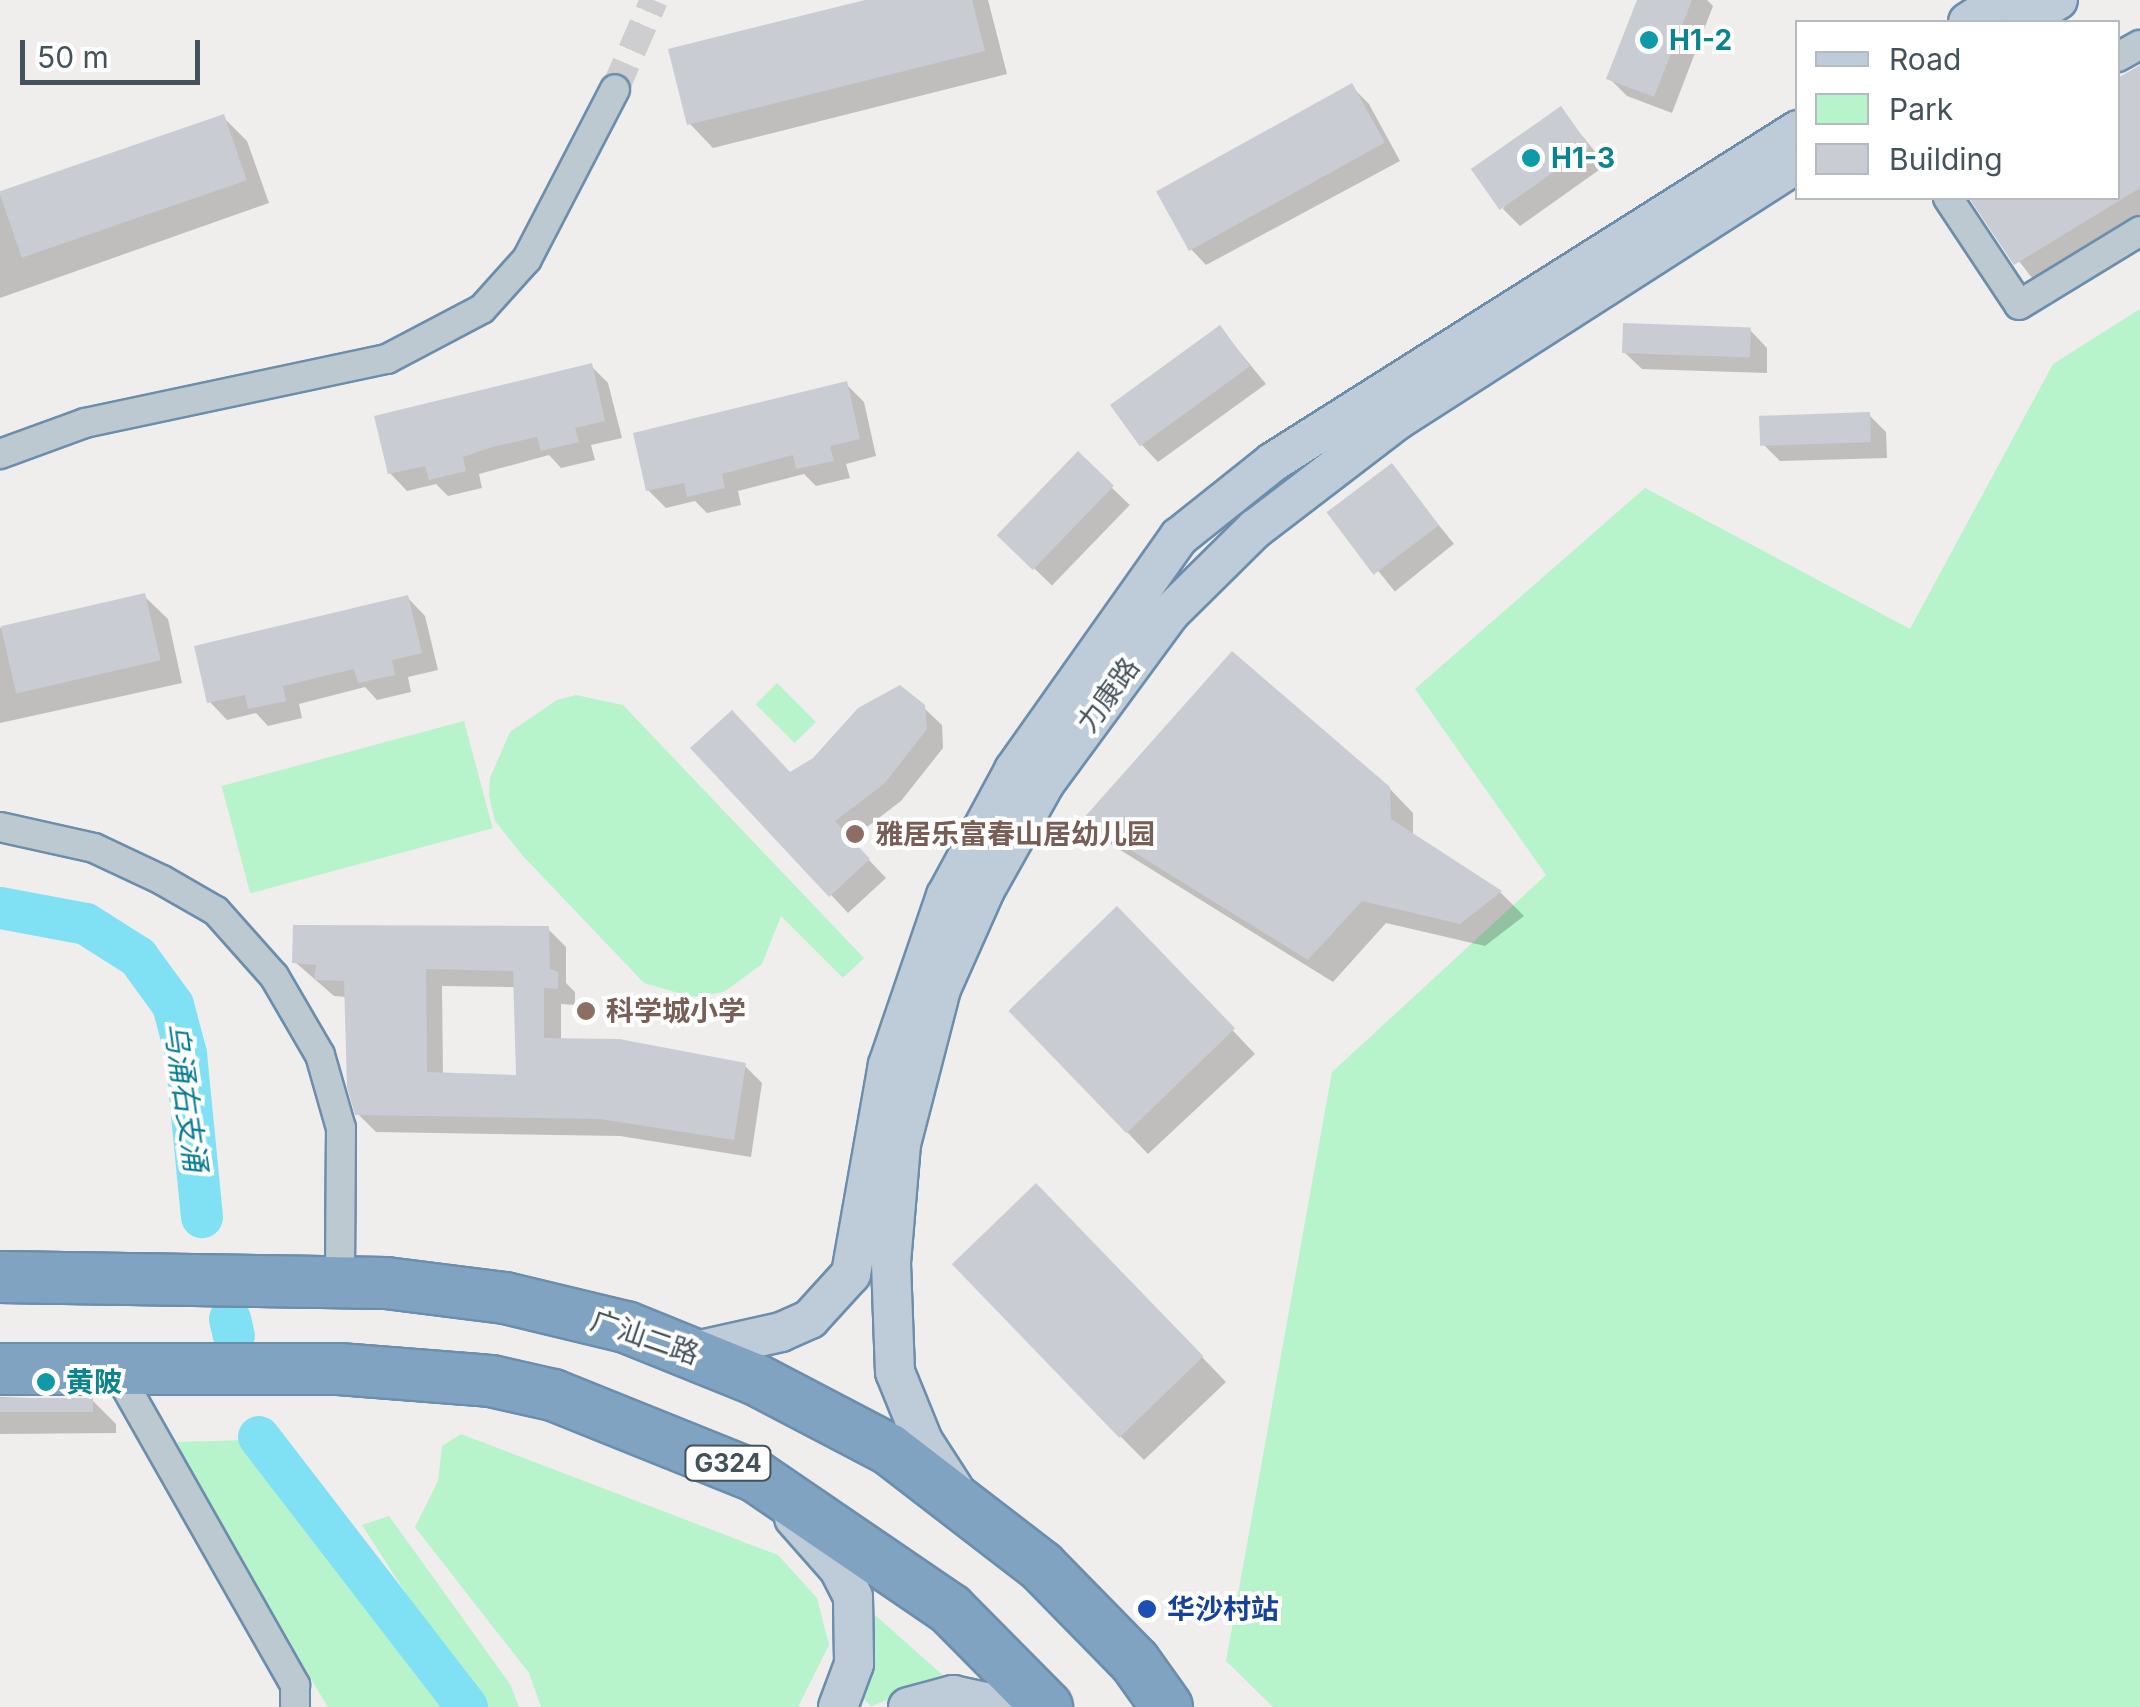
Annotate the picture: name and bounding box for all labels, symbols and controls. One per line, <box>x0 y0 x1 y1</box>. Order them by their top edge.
scale bar <box>25 20 205 82</box>
legend <box>1795 20 2120 200</box>
place label: H1-2 <box>1669 23 1732 57</box>
marker: H1-2 <box>1638 29 1660 51</box>
text: 50 m <box>37 39 109 75</box>
text: Road <box>1889 41 1961 77</box>
text: Park <box>1889 91 1953 127</box>
place label: H1-3 <box>1551 141 1615 175</box>
text: Building <box>1889 141 2003 177</box>
marker: H1-3 <box>1520 147 1542 169</box>
street label: 力康路 <box>1070 651 1146 739</box>
place label: 雅居乐富春山居幼儿园 <box>875 817 1155 851</box>
marker: 雅居乐富春山居幼儿园 <box>844 823 866 845</box>
place label: 科学城小学 <box>606 994 746 1028</box>
marker: 科学城小学 <box>575 1000 597 1022</box>
water label: 乌涌右支涌 <box>158 1020 214 1174</box>
street label: 广汕二路 <box>587 1303 703 1371</box>
place label: 黄陂 <box>66 1365 122 1399</box>
marker: 黄陂 <box>35 1371 57 1393</box>
road number: G324 <box>683 1443 773 1483</box>
place label: 华沙村站 <box>1167 1592 1279 1626</box>
marker: 华沙村站 <box>1136 1598 1158 1620</box>

